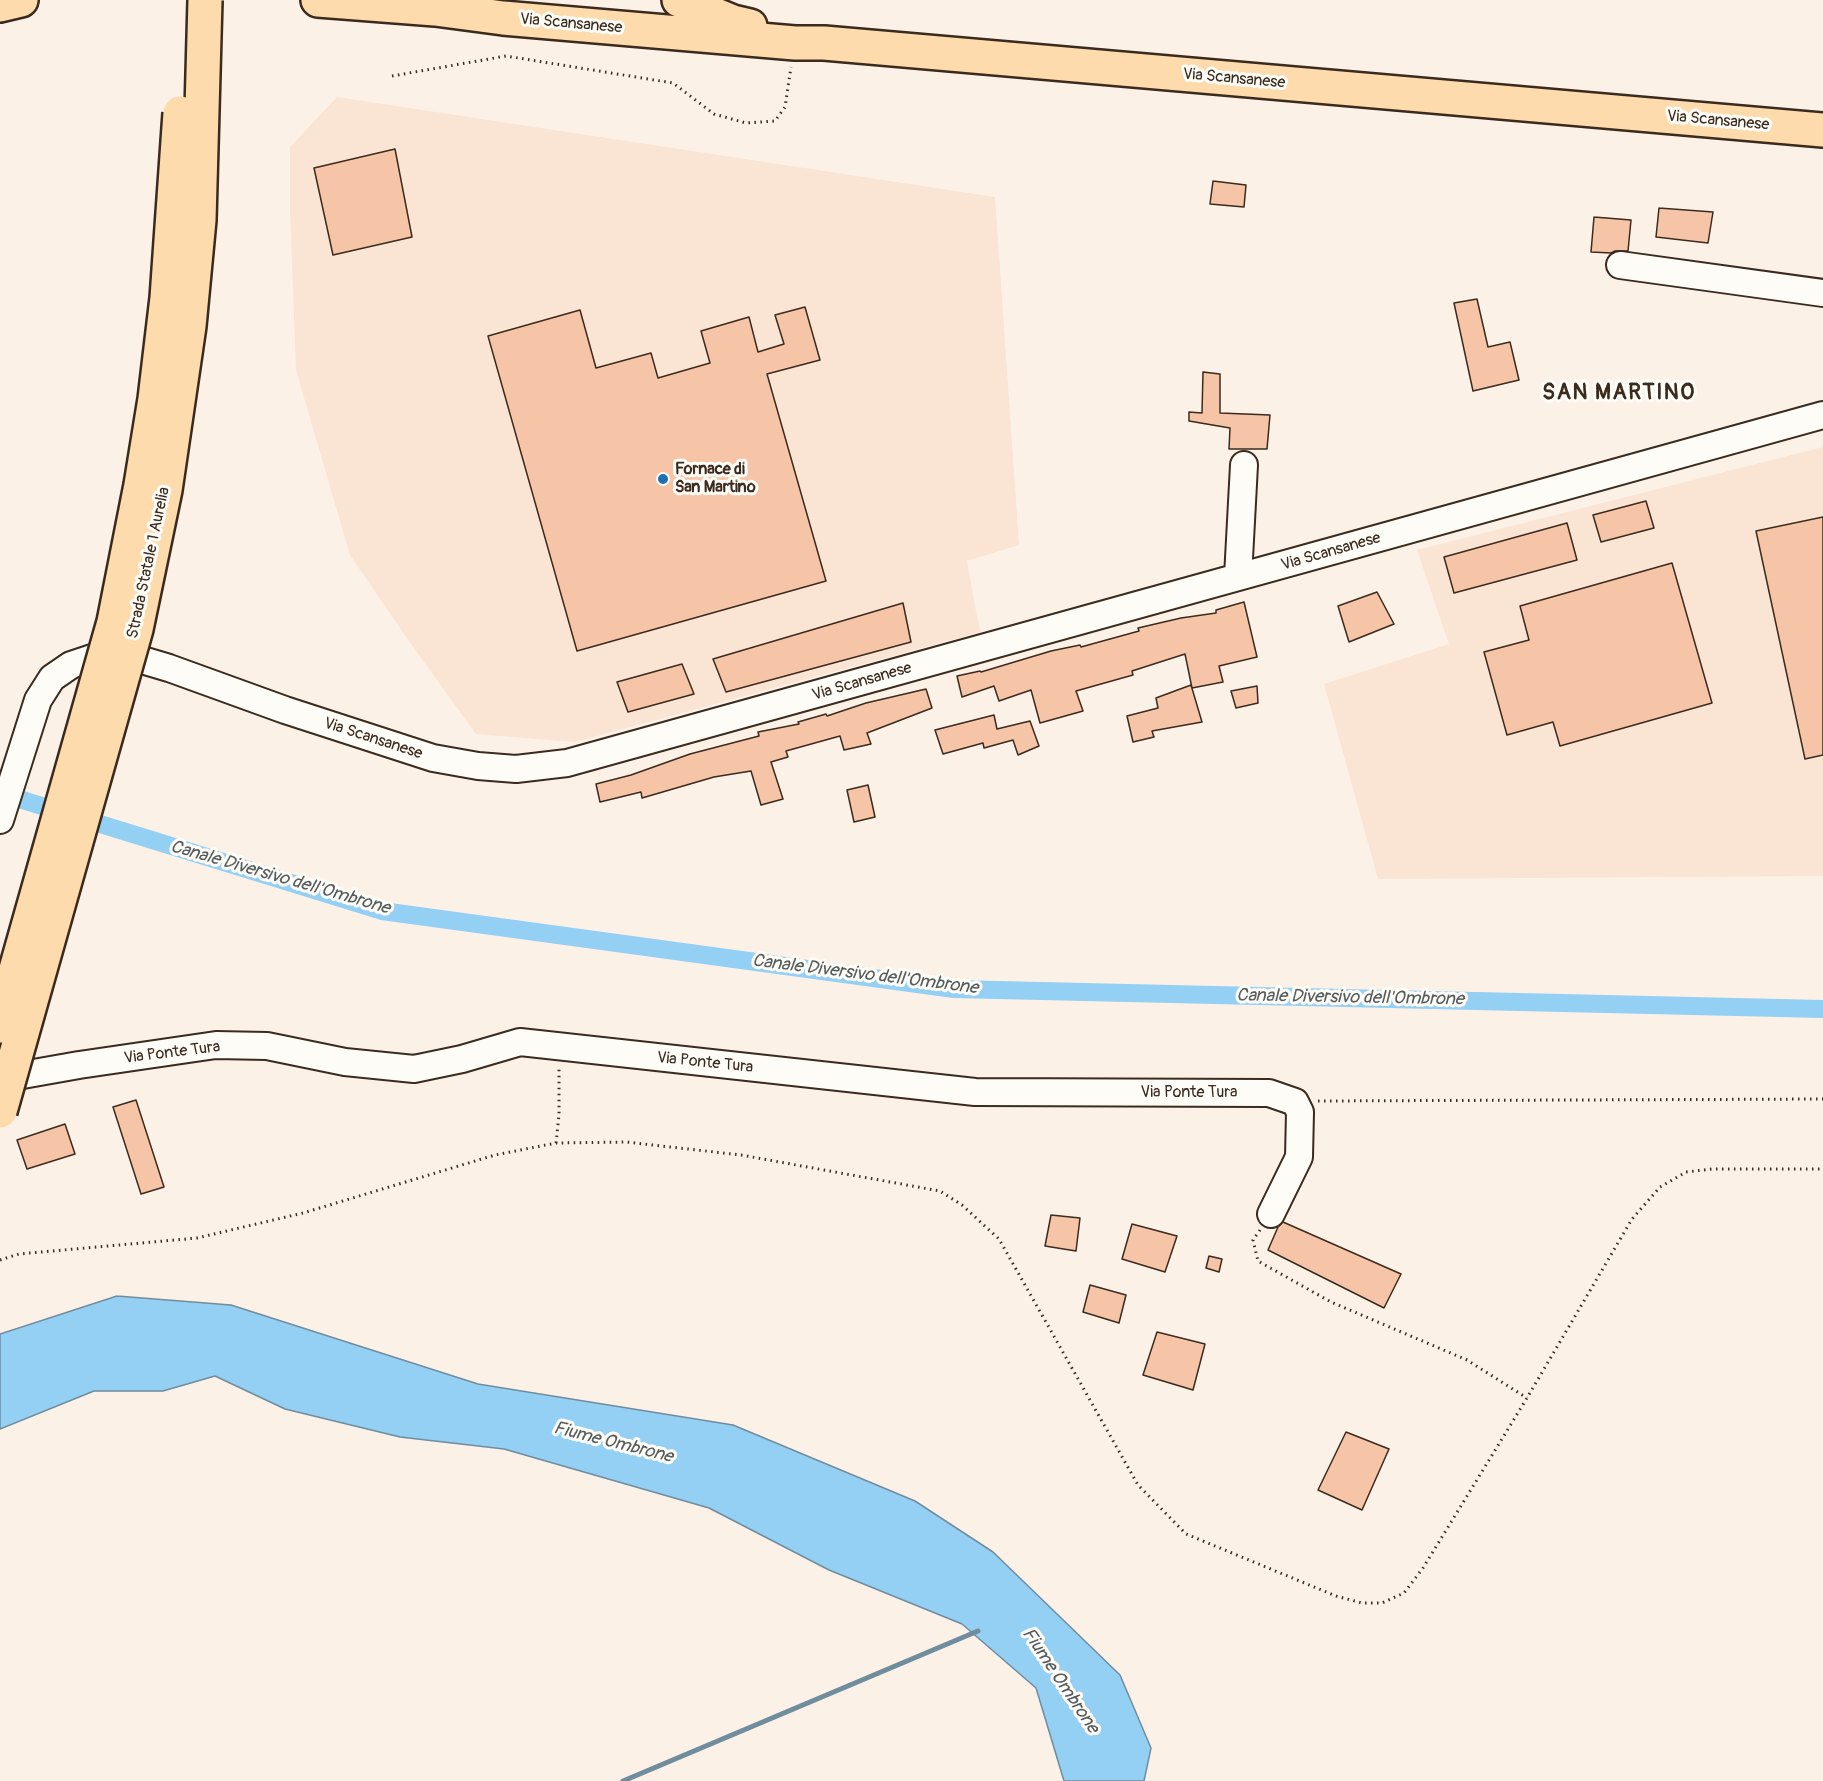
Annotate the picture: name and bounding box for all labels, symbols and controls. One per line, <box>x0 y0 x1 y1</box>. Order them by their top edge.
street label: Via Scansanese <box>519 10 623 38</box>
street label: Via Scansanese <box>1182 65 1286 93</box>
street label: Via Scansanese <box>1666 107 1770 135</box>
district label: SAN MARTINO <box>1542 380 1696 406</box>
place label: Fornace di San Martino <box>675 460 756 498</box>
marker: Fornace di San Martino <box>656 472 670 486</box>
street label: Strada Statale 1 Aurelia <box>124 486 174 640</box>
street label: Via Scansanese <box>1279 529 1383 575</box>
street label: Via Scansanese <box>810 659 914 705</box>
street label: Via Scansanese <box>321 714 425 764</box>
water label: Canale Diversivo dell'Ombrone <box>168 836 392 920</box>
water label: Canale Diversivo dell'Ombrone <box>751 950 979 1000</box>
water label: Canale Diversivo dell'Ombrone <box>1236 985 1464 1011</box>
street label: Via Ponte Tura <box>123 1038 221 1068</box>
street label: Via Ponte Tura <box>656 1048 754 1078</box>
street label: Via Ponte Tura <box>1141 1083 1237 1103</box>
water label: Fiume Ombrone <box>551 1418 675 1468</box>
water label: Fiume Ombrone <box>1017 1624 1103 1738</box>

